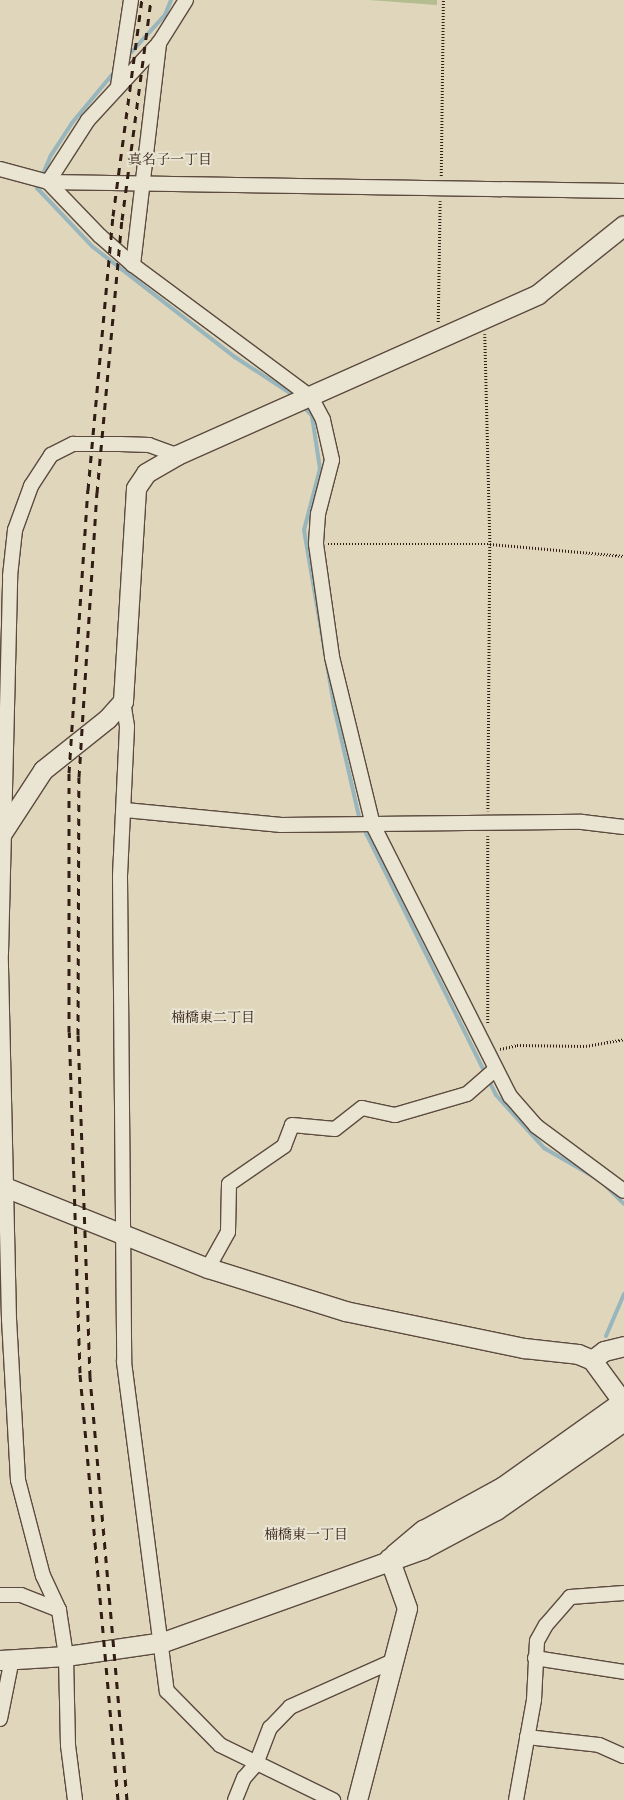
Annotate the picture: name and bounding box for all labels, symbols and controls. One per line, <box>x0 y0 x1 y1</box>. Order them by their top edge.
district label: 真名子一丁目 <box>128 151 212 167</box>
district label: 楠橋東二丁目 <box>171 1009 255 1025</box>
district label: 楠橋東一丁目 <box>264 1526 348 1542</box>

